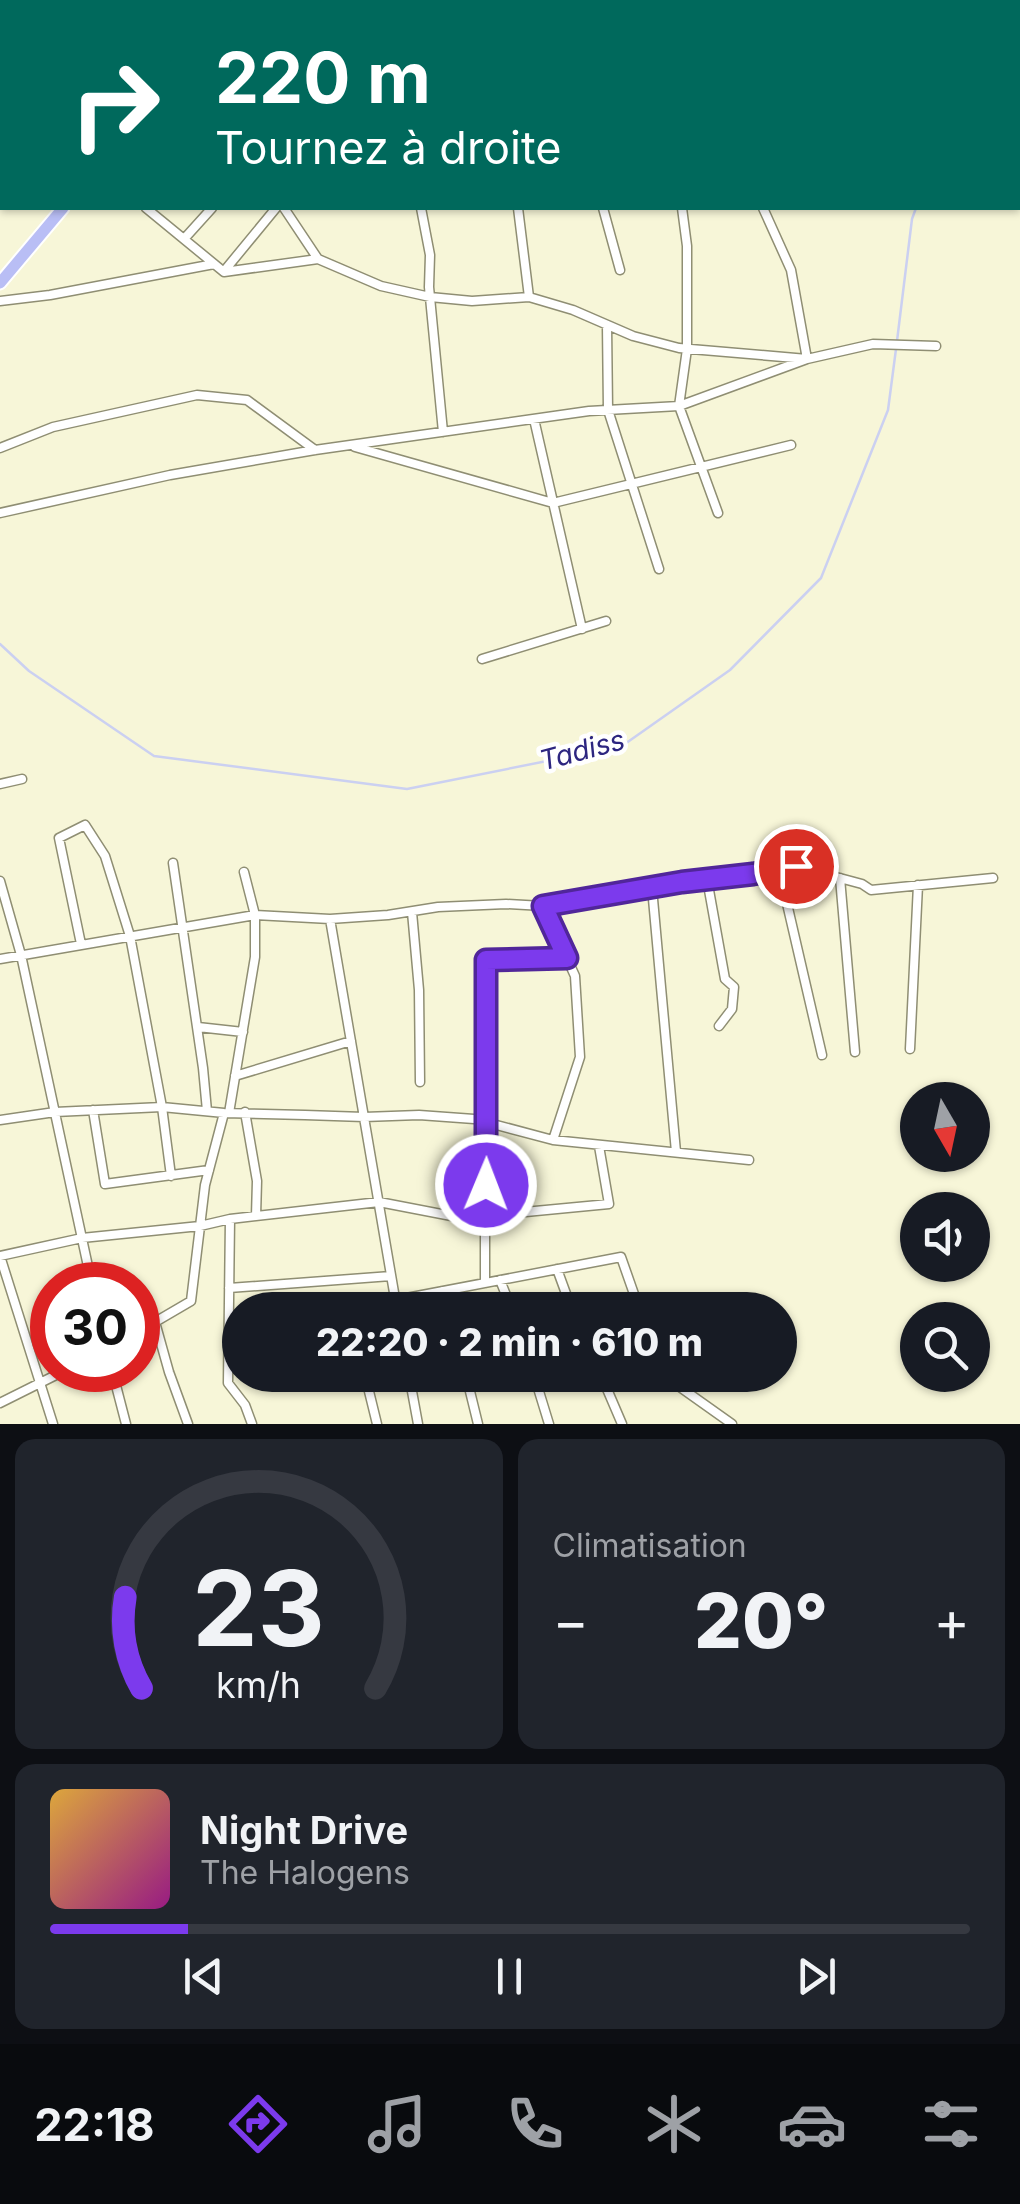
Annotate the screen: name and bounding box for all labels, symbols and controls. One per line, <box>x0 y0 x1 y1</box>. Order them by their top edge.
text: 220 m <box>215 35 431 120</box>
icon: right <box>50 40 180 170</box>
text: Tournez à droite <box>215 120 562 175</box>
water label: Tadiss <box>536 722 628 778</box>
pin <box>754 824 839 909</box>
icon: arrive <box>769 839 824 894</box>
north arrow <box>900 1082 990 1172</box>
map controls <box>900 1082 990 1392</box>
position arrow <box>434 1133 538 1237</box>
button: sound <box>900 1192 990 1282</box>
speed limit sign: 30 <box>30 1262 160 1392</box>
button: search <box>900 1302 990 1392</box>
text: 22:20 · 2 min · 610 m <box>316 1319 703 1365</box>
text: Climatisation <box>553 1526 747 1565</box>
text: 23 <box>192 1545 325 1671</box>
text: 20° <box>694 1575 828 1666</box>
text: − <box>553 1588 589 1654</box>
text: + <box>934 1588 970 1654</box>
text: km/h <box>216 1663 301 1707</box>
text: Night Drive <box>200 1807 408 1853</box>
text: The Halogens <box>200 1853 410 1892</box>
icon: previous <box>176 1949 231 2004</box>
icon: pause <box>482 1949 537 2004</box>
icon: next <box>789 1949 844 2004</box>
icon: directions <box>223 2089 293 2159</box>
icon: music <box>362 2089 432 2159</box>
icon: phone <box>500 2089 570 2159</box>
icon: climate <box>639 2089 709 2159</box>
icon: car <box>777 2089 847 2159</box>
icon: filters <box>916 2089 986 2159</box>
text: 22:18 <box>34 2097 155 2152</box>

